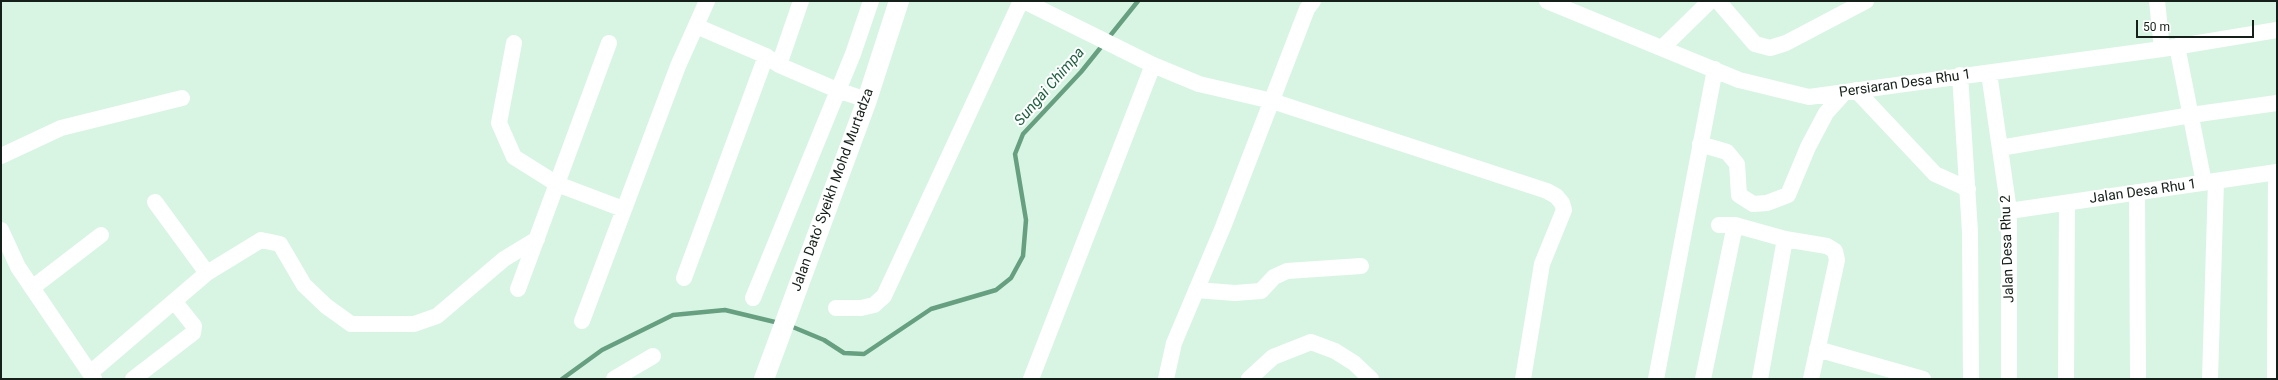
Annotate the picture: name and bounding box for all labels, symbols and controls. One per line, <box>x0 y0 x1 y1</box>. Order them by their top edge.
scale bar <box>2138 12 2256 38</box>
text: 50 m <box>2143 20 2170 34</box>
water label: Sungai Chimpa <box>1011 44 1089 130</box>
street label: Persiaran Desa Rhu 1 <box>1838 66 1972 102</box>
street label: Jalan Dato' Syeikh Mohd Murtadza <box>788 86 878 294</box>
street label: Jalan Desa Rhu 1 <box>2088 176 2198 208</box>
street label: Jalan Desa Rhu 2 <box>1998 195 2018 303</box>

